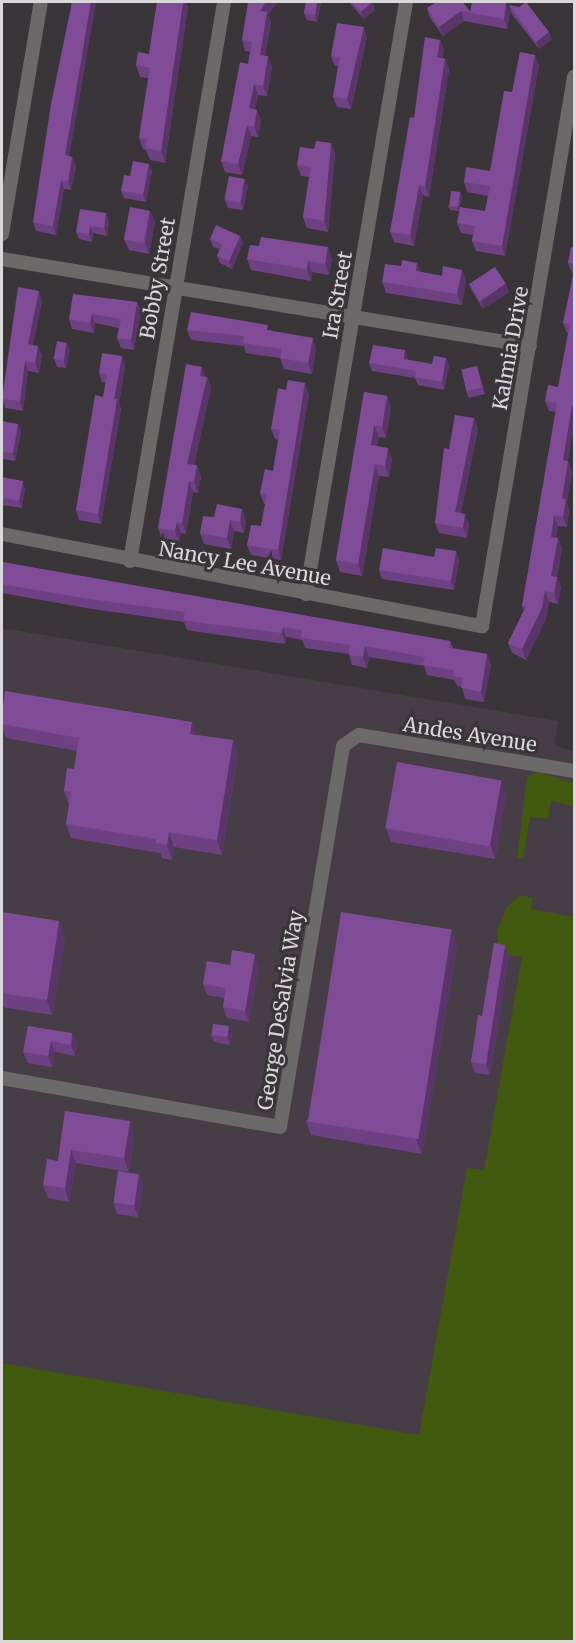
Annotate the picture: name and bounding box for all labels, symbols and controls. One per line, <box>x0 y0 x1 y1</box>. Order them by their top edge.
street label: Bobby Street <box>134 215 180 341</box>
street label: Ira Street <box>317 249 357 341</box>
street label: Kalmia Drive <box>487 284 533 412</box>
street label: Nancy Lee Avenue <box>157 536 333 590</box>
street label: Andes Avenue <box>401 712 539 756</box>
street label: George DeSalvia Way <box>252 908 308 1112</box>

